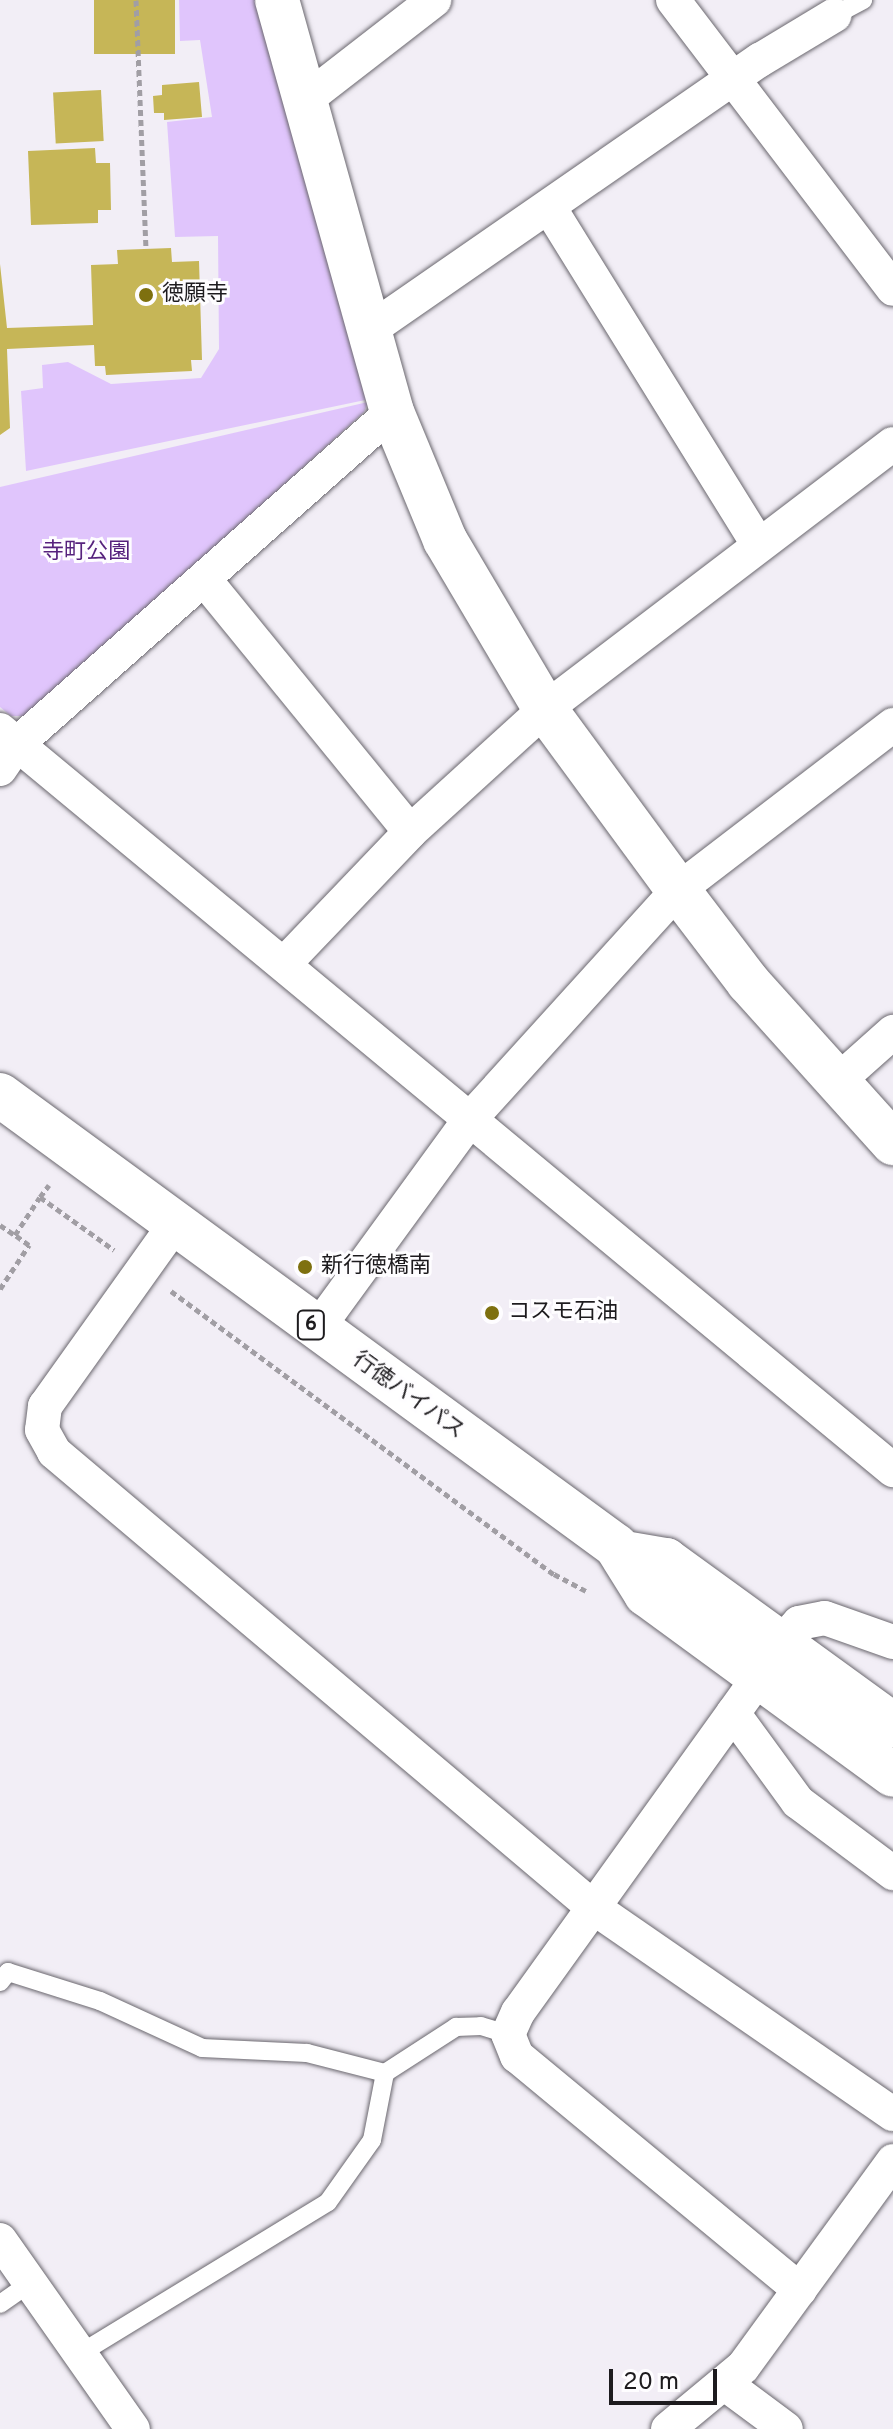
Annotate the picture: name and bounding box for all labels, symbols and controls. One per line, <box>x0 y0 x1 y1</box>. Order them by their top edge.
place label: 徳願寺 <box>162 282 228 308</box>
marker: 徳願寺 <box>137 286 155 304</box>
park label: 寺町公園 <box>42 540 130 566</box>
place label: 新行徳橋南 <box>321 1254 431 1280</box>
marker: 新行徳橋南 <box>296 1258 314 1276</box>
place label: コスモ石油 <box>508 1300 618 1326</box>
marker: コスモ石油 <box>483 1304 501 1322</box>
road number: 6 <box>295 1309 327 1341</box>
street label: 行徳バイパス <box>347 1347 469 1445</box>
scale bar <box>613 2353 721 2403</box>
text: 20 m <box>623 2368 679 2398</box>

